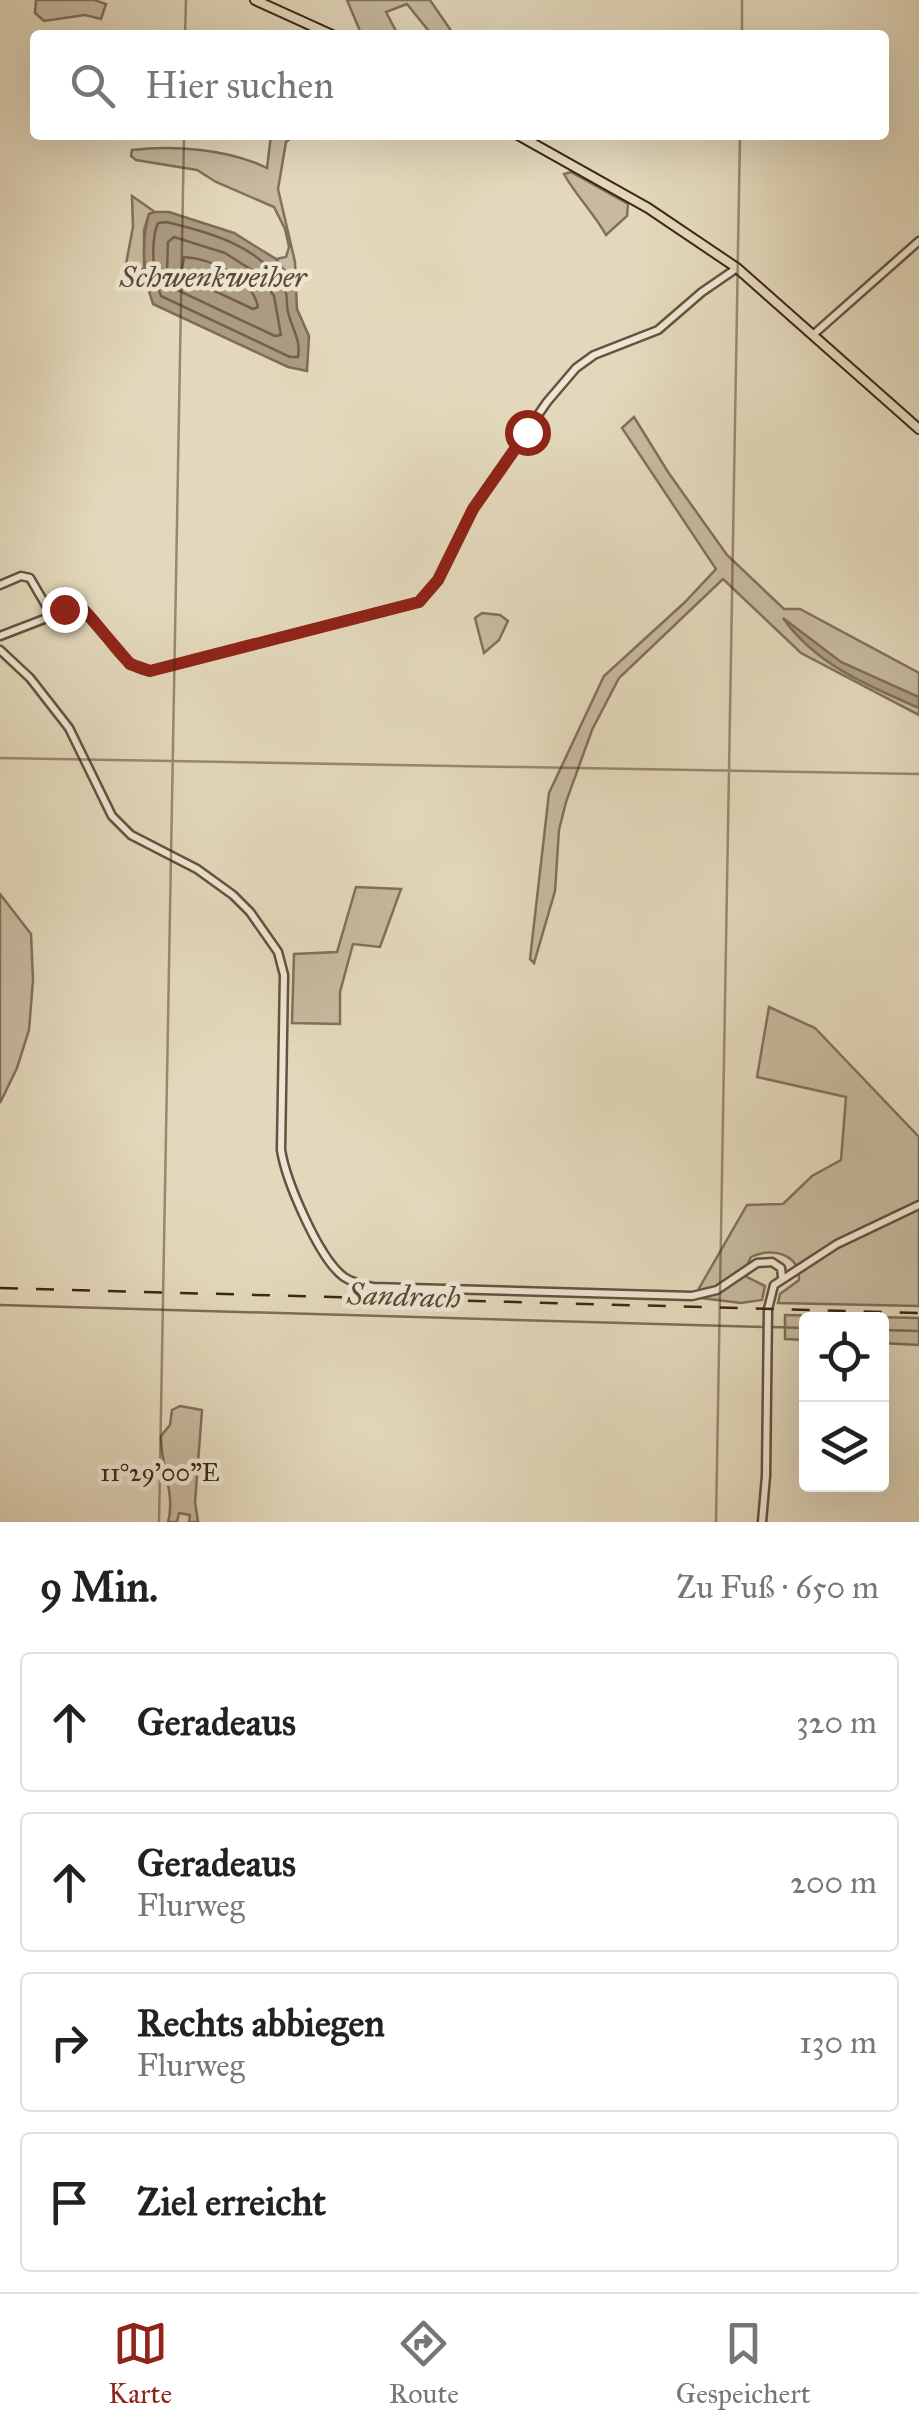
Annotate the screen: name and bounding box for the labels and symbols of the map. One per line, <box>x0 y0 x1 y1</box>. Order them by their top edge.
water label: Schwenkweiher <box>119 259 308 295</box>
route start <box>505 410 551 456</box>
route end <box>42 587 88 633</box>
water label: Sandrach <box>346 1276 462 1316</box>
text: 11°29'00"E <box>100 1457 220 1488</box>

